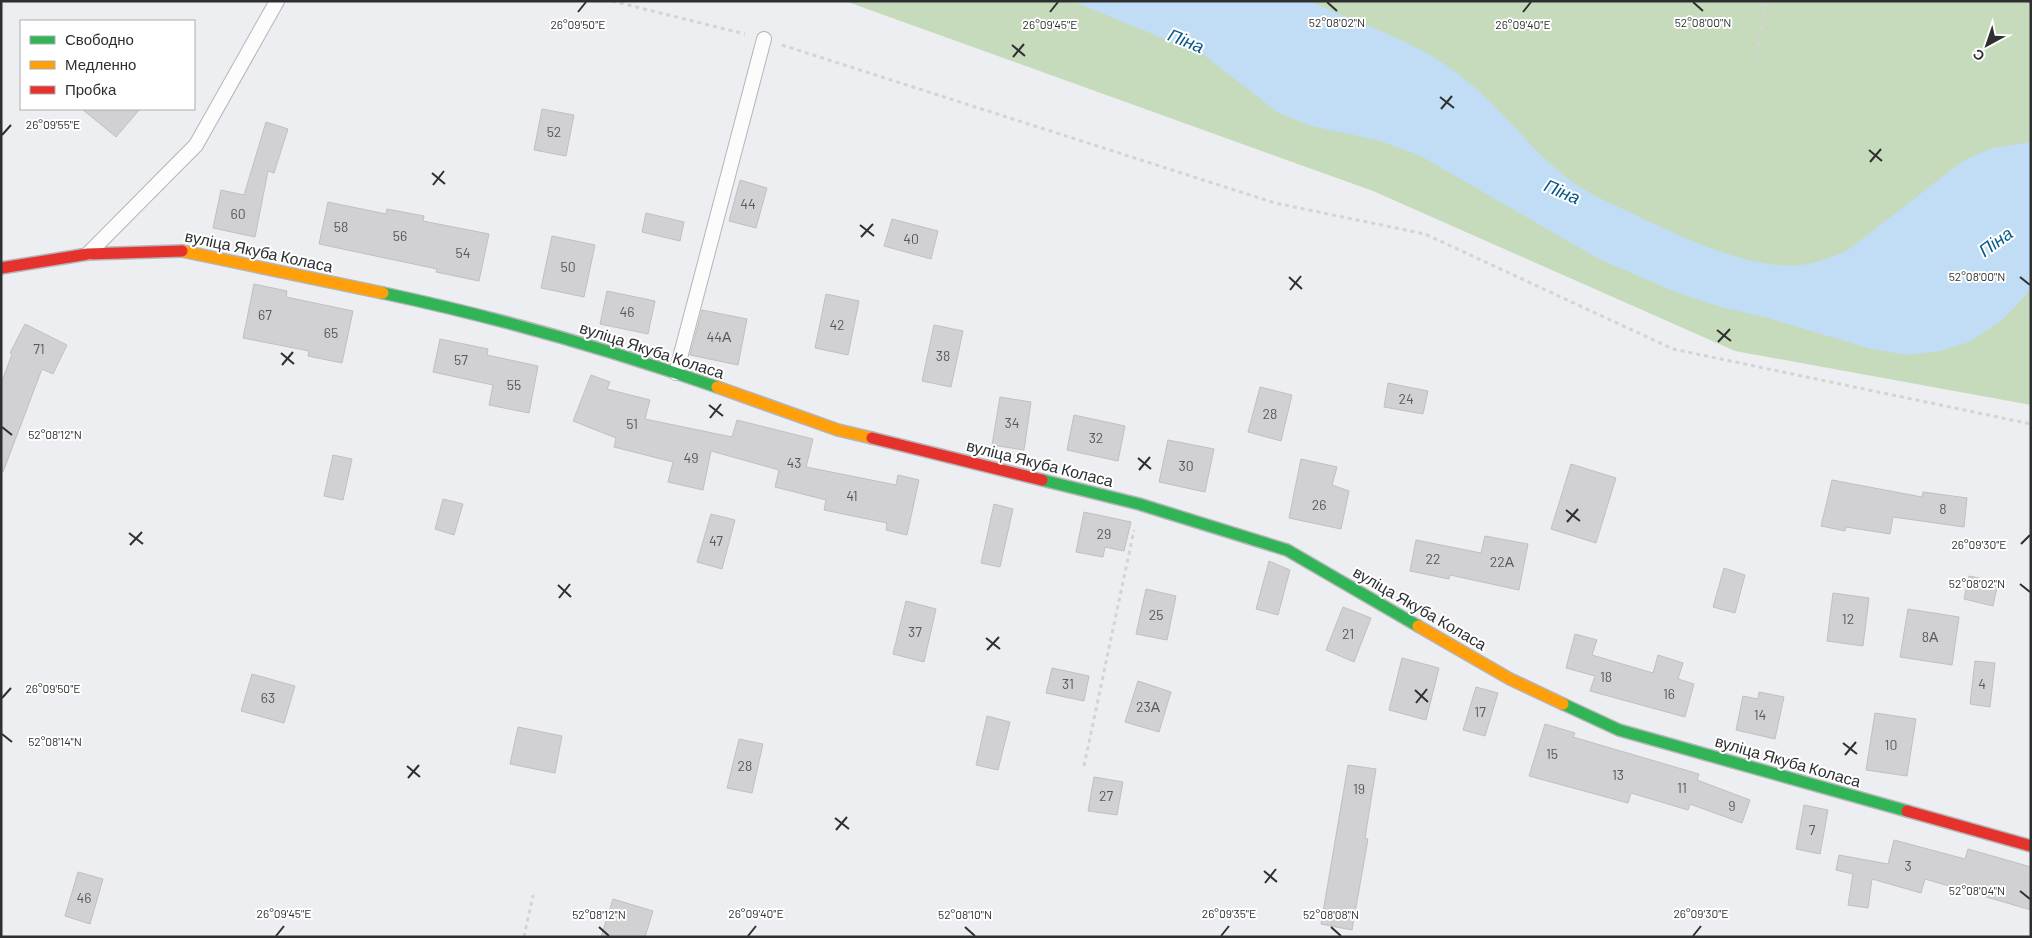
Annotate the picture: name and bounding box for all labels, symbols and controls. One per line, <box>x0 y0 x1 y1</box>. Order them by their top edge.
text: 52°08'02"N <box>1309 15 1365 29</box>
text: 52°08'00"N <box>1675 15 1731 29</box>
text: 26°09'50"E <box>550 17 606 31</box>
text: 26°09'45"E <box>1023 17 1077 31</box>
text: 26°09'40"E <box>1495 17 1551 31</box>
legend <box>20 20 195 110</box>
north arrow <box>1962 20 2012 70</box>
water label: Піна <box>1165 23 1208 57</box>
text: Свободно <box>65 30 134 48</box>
text: С <box>1969 46 1988 65</box>
text: Медленно <box>65 55 136 73</box>
text: Пробка <box>65 80 117 98</box>
text: 26°09'55"E <box>26 117 80 131</box>
house number: 52 <box>547 123 561 140</box>
water label: Піна <box>1541 174 1584 208</box>
house number: 44 <box>740 195 756 212</box>
house number: 60 <box>230 205 246 222</box>
house number: 58 <box>334 218 348 235</box>
water label: Піна <box>1974 221 2017 261</box>
street label: вуліца Якуба Коласа <box>183 226 335 275</box>
house number: 56 <box>393 227 407 244</box>
house number: 40 <box>903 230 919 247</box>
house number: 54 <box>456 244 470 261</box>
house number: 50 <box>560 258 576 275</box>
text: 52°08'00"N <box>1949 269 2005 283</box>
house number: 46 <box>620 303 634 320</box>
house number: 67 <box>258 306 272 323</box>
house number: 42 <box>829 316 845 333</box>
street label: вуліца Якуба Коласа <box>578 317 727 382</box>
house number: 65 <box>324 324 338 341</box>
house number: 44А <box>707 328 732 345</box>
house number: 71 <box>33 340 45 357</box>
house number: 38 <box>936 347 950 364</box>
house number: 57 <box>454 351 468 368</box>
house number: 55 <box>507 376 521 393</box>
house number: 24 <box>1398 390 1414 407</box>
house number: 28 <box>1263 405 1277 422</box>
house number: 34 <box>1005 414 1019 431</box>
house number: 51 <box>626 415 638 432</box>
text: 52°08'12"N <box>28 427 82 441</box>
house number: 32 <box>1089 429 1103 446</box>
street label: вуліца Якуба Коласа <box>965 435 1116 490</box>
house number: 49 <box>683 449 699 466</box>
house number: 43 <box>787 454 801 471</box>
house number: 30 <box>1178 457 1194 474</box>
house number: 41 <box>846 487 858 504</box>
house number: 26 <box>1312 496 1326 513</box>
house number: 8 <box>1939 500 1947 517</box>
house number: 29 <box>1097 525 1111 542</box>
house number: 47 <box>709 532 723 549</box>
text: 26°09'30"E <box>1951 537 2007 551</box>
house number: 22 <box>1425 550 1441 567</box>
house number: 22А <box>1490 553 1515 570</box>
street label: вуліца Якуба Коласа <box>1350 562 1490 654</box>
text: 52°08'02"N <box>1949 576 2005 590</box>
house number: 25 <box>1149 606 1163 623</box>
house number: 12 <box>1842 610 1854 627</box>
house number: 37 <box>908 623 922 640</box>
house number: 21 <box>1342 625 1354 642</box>
house number: 8А <box>1922 628 1939 645</box>
house number: 18 <box>1600 668 1612 685</box>
house number: 31 <box>1062 675 1074 692</box>
house number: 4 <box>1978 675 1986 692</box>
text: 26°09'50"E <box>25 681 81 695</box>
house number: 16 <box>1663 685 1675 702</box>
house number: 63 <box>261 689 275 706</box>
house number: 23А <box>1136 698 1161 715</box>
house number: 17 <box>1474 703 1486 720</box>
house number: 14 <box>1754 706 1766 723</box>
street label: вуліца Якуба Коласа <box>1713 731 1863 790</box>
text: 52°08'14"N <box>28 734 82 748</box>
house number: 10 <box>1885 736 1897 753</box>
house number: 15 <box>1546 745 1558 762</box>
house number: 28 <box>738 757 752 774</box>
house number: 13 <box>1612 766 1624 783</box>
house number: 11 <box>1677 779 1687 796</box>
house number: 19 <box>1353 780 1365 797</box>
house number: 27 <box>1099 787 1113 804</box>
house number: 9 <box>1728 797 1736 814</box>
house number: 7 <box>1809 821 1816 838</box>
house number: 3 <box>1904 857 1912 874</box>
text: 52°08'04"N <box>1949 883 2005 897</box>
house number: 46 <box>77 889 91 906</box>
text: 26°09'45"E <box>257 906 311 920</box>
text: 26°09'40"E <box>728 906 784 920</box>
text: 26°09'35"E <box>1202 906 1256 920</box>
text: 26°09'30"E <box>1673 906 1729 920</box>
text: 52°08'12"N <box>572 907 626 921</box>
text: 52°08'10"N <box>938 907 992 921</box>
text: 52°08'08"N <box>1303 907 1359 921</box>

